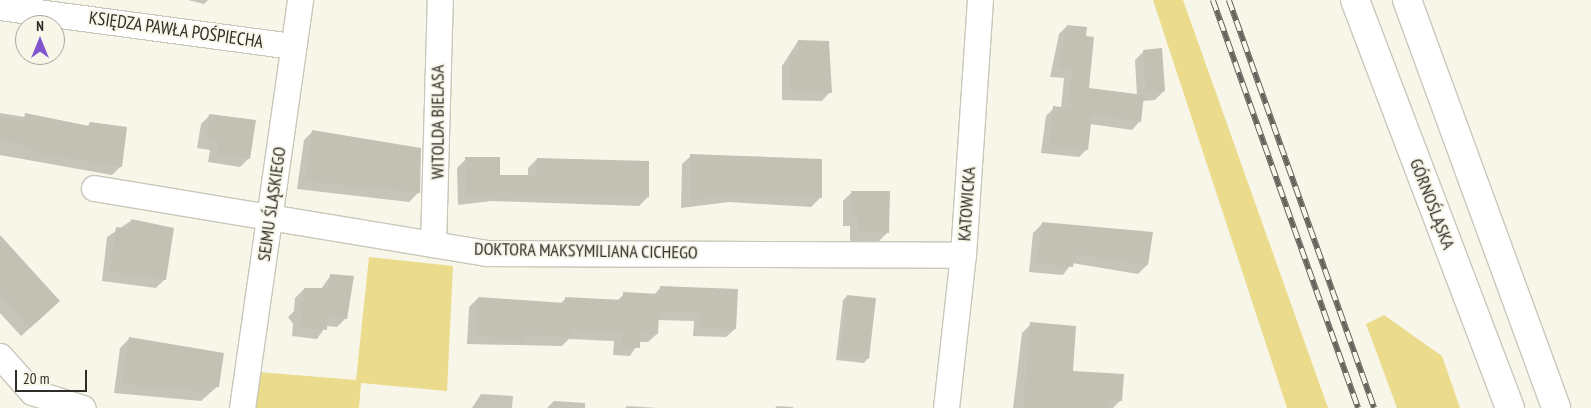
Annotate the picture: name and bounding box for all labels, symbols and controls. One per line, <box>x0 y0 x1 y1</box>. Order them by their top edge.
street label: KSIĘDZA PAWŁA POŚPIECHA <box>87 7 265 53</box>
north arrow <box>15 15 65 65</box>
text: N <box>36 17 44 35</box>
street label: WITOLDA BIELASA <box>427 64 449 180</box>
street label: SEJMU ŚLĄSKIEGO <box>253 145 291 263</box>
street label: GÓRNOŚLĄSKA <box>1405 156 1459 252</box>
street label: KATOWICKA <box>954 166 980 242</box>
street label: DOKTORA MAKSYMILIANA CICHEGO <box>473 238 699 264</box>
scale bar <box>18 360 90 392</box>
text: 20 m <box>23 369 49 388</box>

